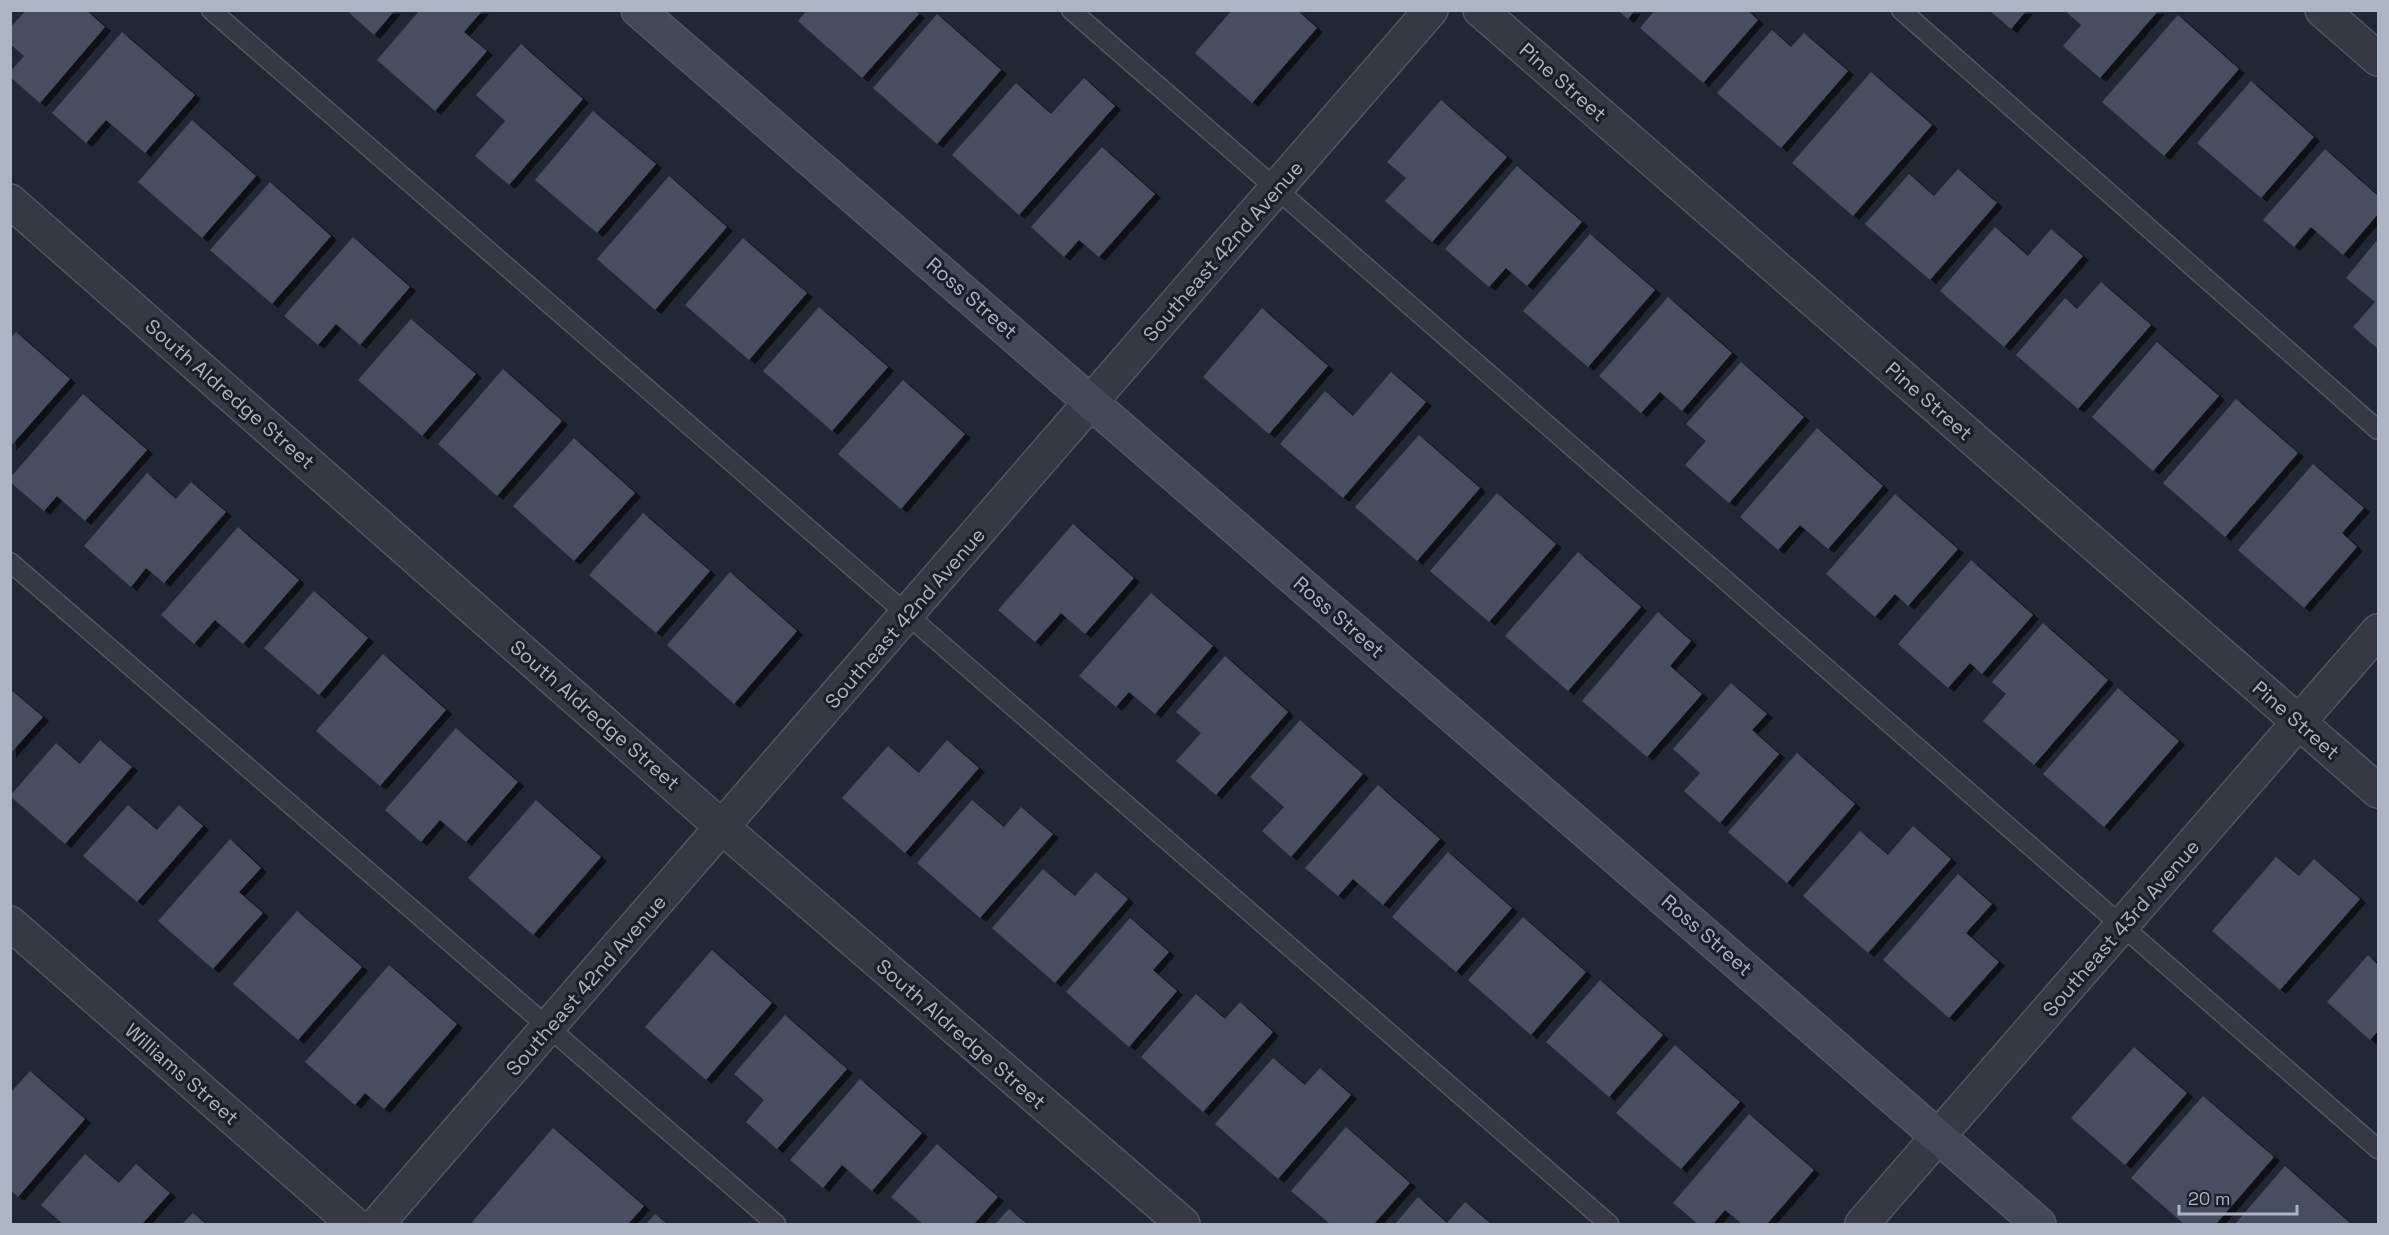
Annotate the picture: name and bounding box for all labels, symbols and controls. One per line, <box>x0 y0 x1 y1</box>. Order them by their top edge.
street label: Pine Street <box>1514 37 1612 127</box>
street label: Southeast 42nd Avenue <box>1137 155 1309 347</box>
street label: Ross Street <box>921 251 1023 345</box>
street label: South Aldredge Street <box>140 313 320 475</box>
street label: Pine Street <box>1880 356 1978 446</box>
street label: Southeast 42nd Avenue <box>819 522 991 714</box>
street label: Ross Street <box>1288 570 1390 664</box>
street label: South Aldredge Street <box>505 634 685 796</box>
street label: Pine Street <box>2247 675 2345 765</box>
street label: Southeast 43rd Avenue <box>2037 834 2205 1022</box>
street label: Ross Street <box>1656 888 1758 982</box>
street label: Southeast 42nd Avenue <box>500 889 672 1081</box>
street label: South Aldredge Street <box>871 953 1051 1115</box>
street label: Williams Street <box>120 1017 244 1131</box>
scale bar <box>2179 1178 2298 1216</box>
text: 20 m <box>2188 1187 2231 1210</box>

